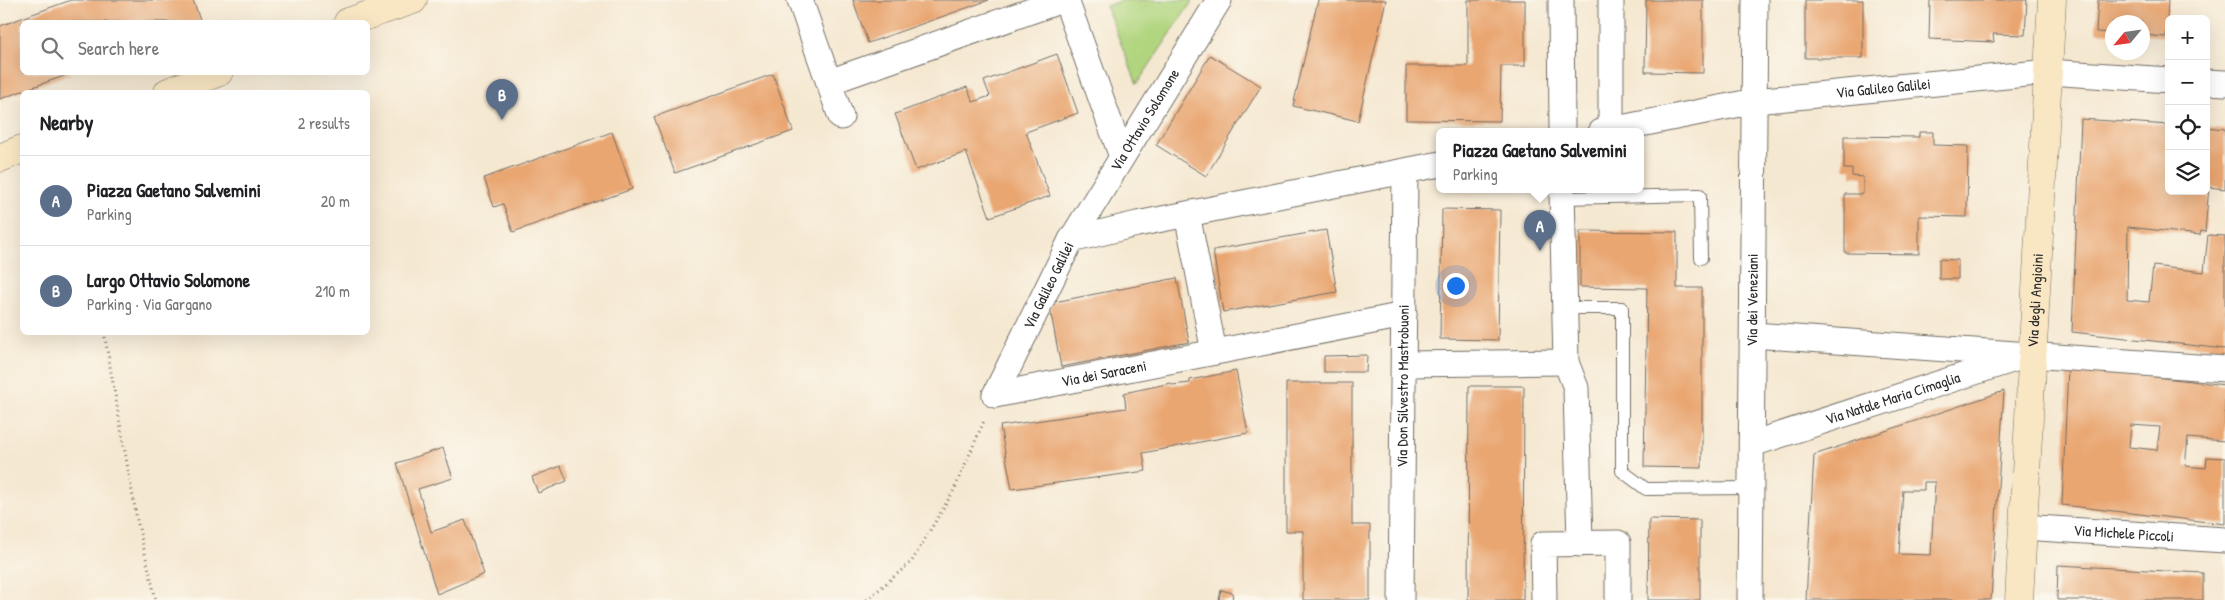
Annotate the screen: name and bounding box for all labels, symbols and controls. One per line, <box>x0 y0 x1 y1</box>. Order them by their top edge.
north arrow <box>2105 15 2150 60</box>
map controls <box>2165 15 2210 195</box>
button: + <box>2165 15 2210 60</box>
search box <box>20 20 370 75</box>
icon: search <box>38 34 66 62</box>
text: Search here <box>78 35 159 61</box>
button: − <box>2165 60 2210 105</box>
street label: Via Ottavio Solomone <box>1105 65 1184 175</box>
street label: Via Galileo Galilei <box>1835 73 1932 103</box>
pin: B <box>486 79 518 120</box>
button: locate <box>2165 105 2210 150</box>
text: Nearby <box>40 108 93 137</box>
text: 2 results <box>298 112 350 134</box>
popup <box>1436 128 1644 193</box>
text: Piazza Gaetano Salvemini <box>1453 137 1627 163</box>
button: layers <box>2165 150 2210 195</box>
text: Parking <box>1453 163 1498 185</box>
text: Piazza Gaetano Salvemini <box>87 177 261 203</box>
text: A <box>52 190 60 212</box>
text: 20 m <box>321 190 350 212</box>
text: Parking <box>87 203 132 225</box>
pin: A <box>1524 210 1556 251</box>
street label: Via Galileo Galilei <box>1018 238 1079 332</box>
street label: Via dei Veneziani <box>1741 253 1763 347</box>
street label: Via degli Angioini <box>2022 253 2048 348</box>
text: Largo Ottavio Solomone <box>87 267 250 293</box>
your location <box>1443 273 1469 299</box>
text: B <box>52 280 60 302</box>
text: 210 m <box>315 280 350 302</box>
text: Parking · Via Gargano <box>87 293 212 315</box>
street label: Via Don Silvestro Mastrobuoni <box>1391 304 1414 468</box>
street label: Via dei Saraceni <box>1060 355 1148 392</box>
street label: Via Natale Maria Cimaglia <box>1823 366 1963 430</box>
street label: Via Michele Piccoli <box>2073 519 2175 547</box>

